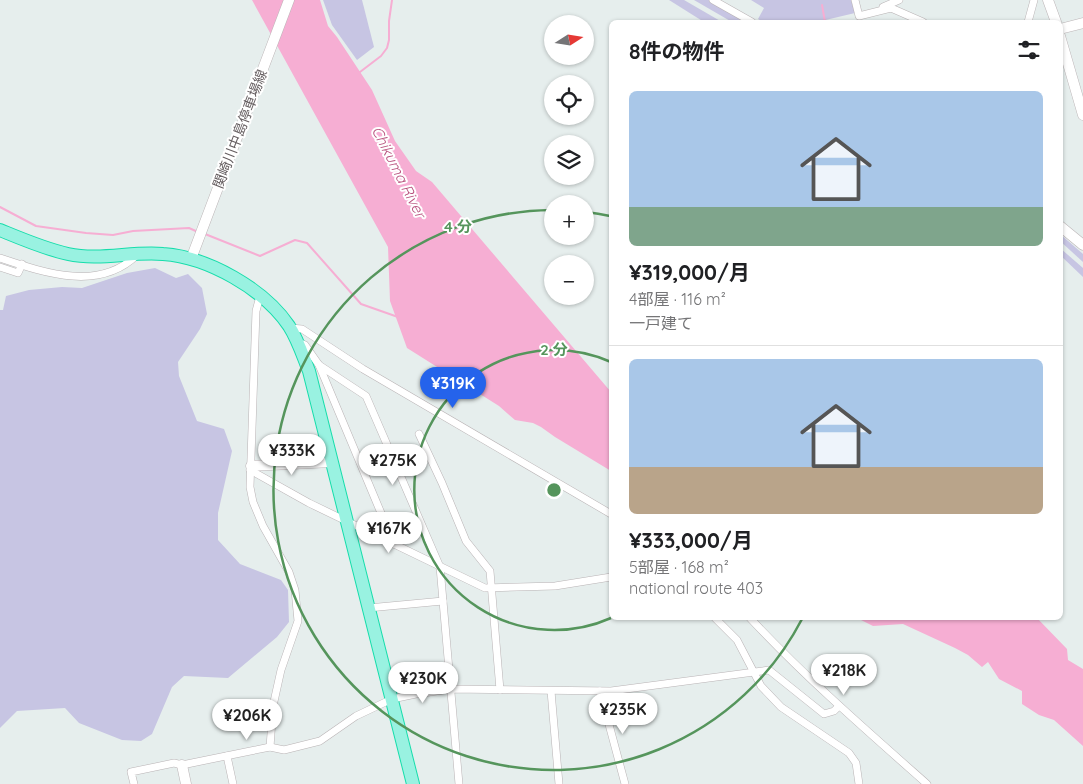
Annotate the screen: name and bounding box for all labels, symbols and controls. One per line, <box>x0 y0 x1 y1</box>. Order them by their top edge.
north arrow <box>544 15 594 65</box>
map controls <box>544 15 594 305</box>
icon: filters <box>1015 36 1043 64</box>
text: 8件の物件 <box>629 38 725 64</box>
street label: 関崎川中島停車場線 <box>209 67 271 191</box>
button: locate <box>544 75 594 125</box>
water label: Chikuma River <box>368 123 431 223</box>
icon: home <box>791 124 881 214</box>
button: layers <box>544 135 594 185</box>
button: + <box>544 195 594 245</box>
text: 4 分 <box>444 217 472 236</box>
button: − <box>544 255 594 305</box>
text: ¥319,000/月 <box>629 259 750 285</box>
text: 4部屋 · 116 m² <box>629 289 726 309</box>
text: 一戸建て <box>629 313 693 333</box>
text: 2 分 <box>540 340 568 359</box>
pin: ¥319K <box>418 366 488 409</box>
text: ¥319K <box>431 373 475 393</box>
icon: home <box>791 391 881 481</box>
pin: ¥333K <box>257 434 327 476</box>
text: ¥333K <box>269 440 315 460</box>
pin: ¥275K <box>358 444 428 486</box>
text: ¥275K <box>369 450 417 470</box>
centre of rings <box>545 481 563 499</box>
pin: ¥167K <box>354 512 424 554</box>
text: ¥167K <box>367 518 411 538</box>
text: ¥333,000/月 <box>629 527 753 553</box>
text: 5部屋 · 168 m² <box>629 557 729 577</box>
text: national route 403 <box>629 578 763 598</box>
pin: ¥218K <box>809 654 879 696</box>
text: ¥218K <box>822 660 866 680</box>
pin: ¥230K <box>388 662 458 704</box>
text: ¥230K <box>399 668 447 688</box>
pin: ¥235K <box>588 692 658 735</box>
pin: ¥206K <box>212 698 282 741</box>
text: ¥235K <box>600 699 646 719</box>
text: ¥206K <box>223 705 271 725</box>

